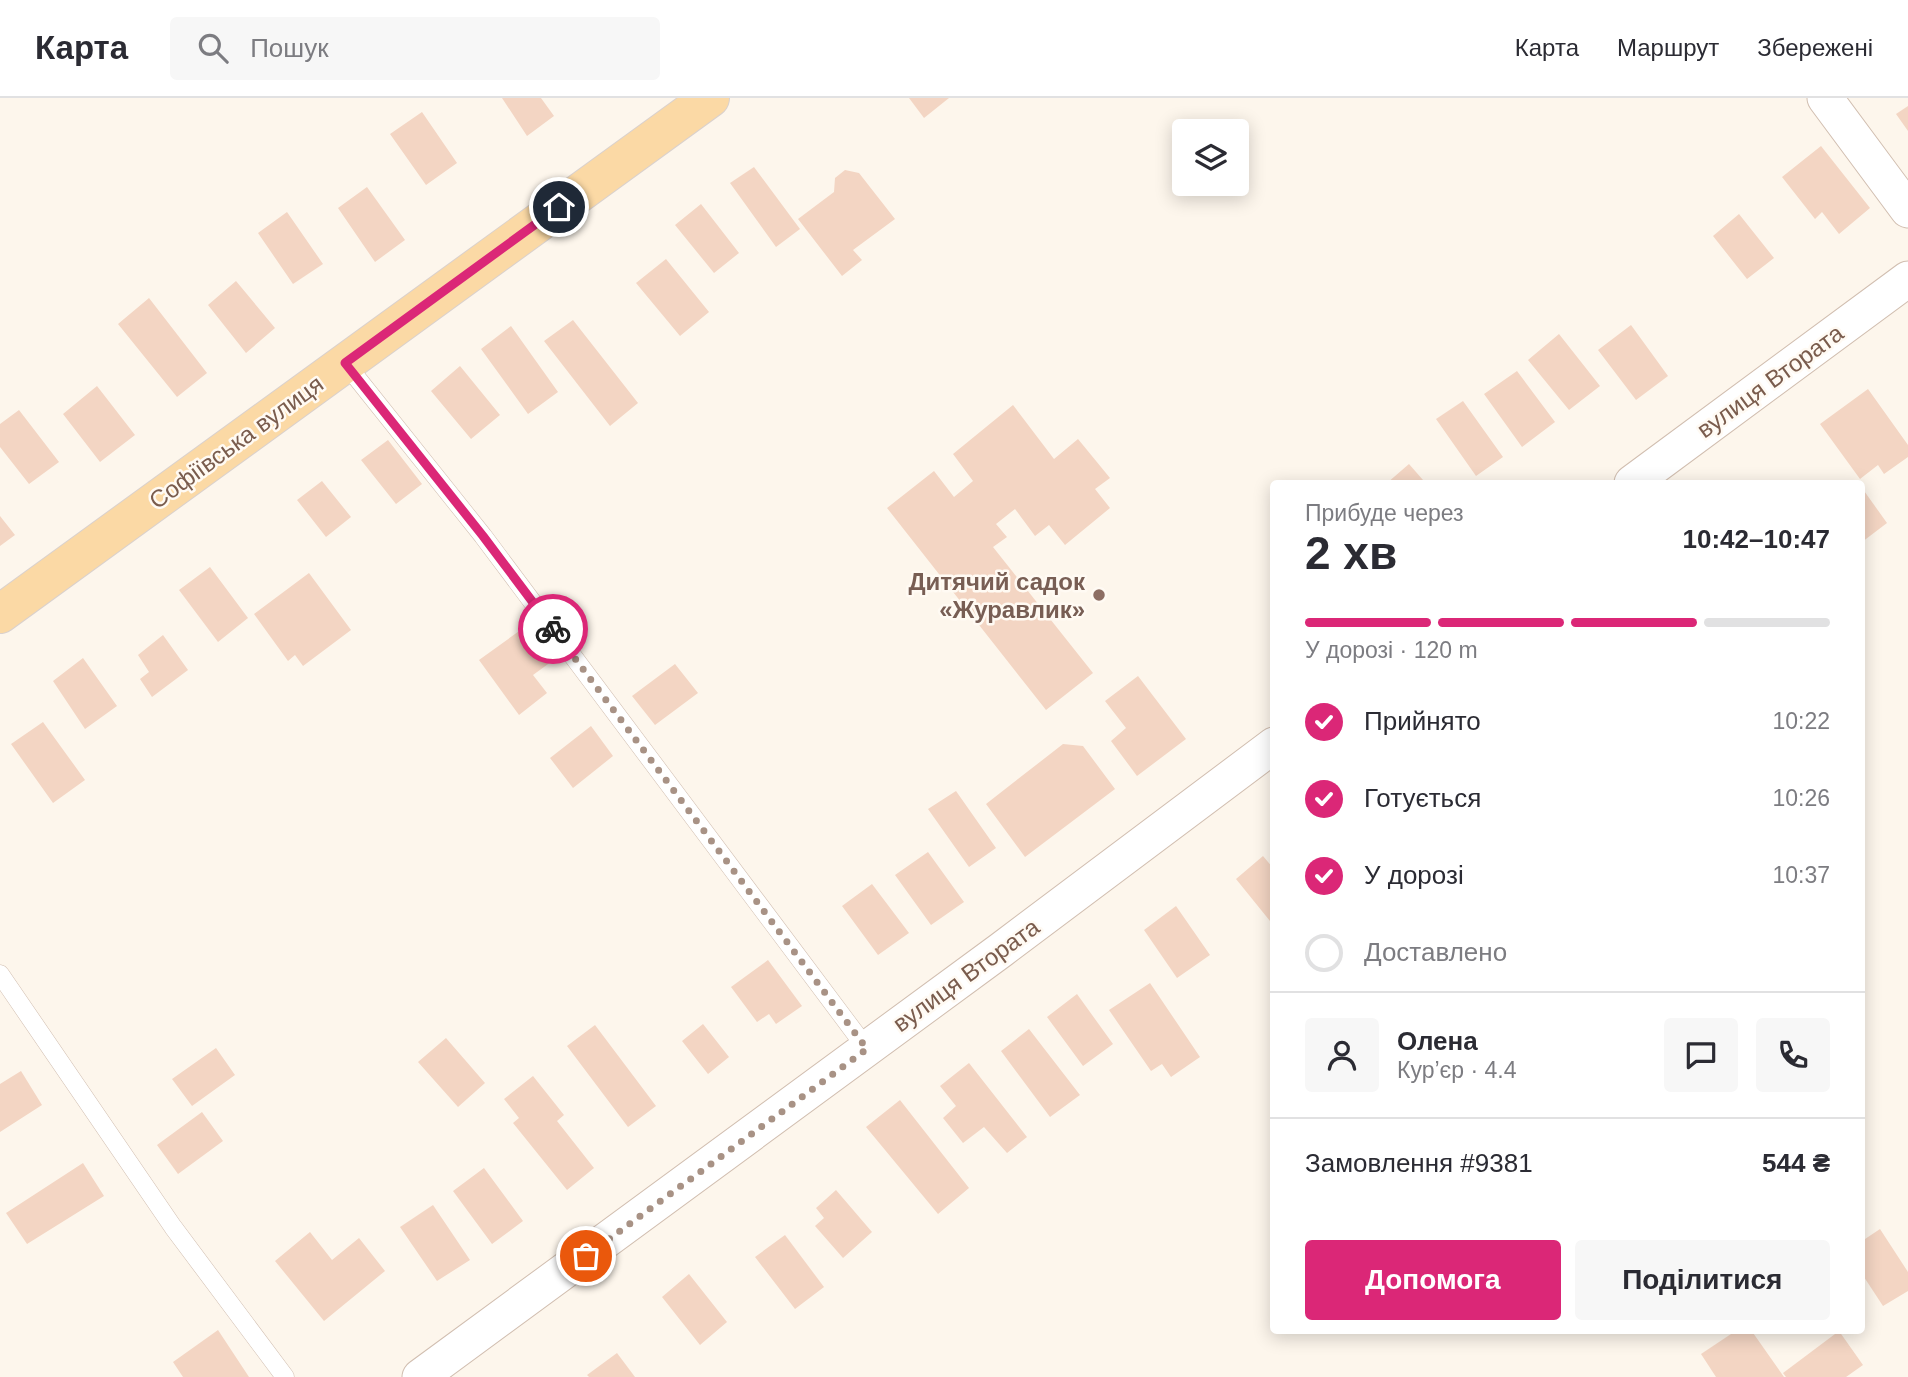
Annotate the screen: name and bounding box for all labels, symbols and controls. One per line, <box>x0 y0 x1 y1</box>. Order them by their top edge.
search box <box>170 17 660 80</box>
text: Карта <box>35 29 128 66</box>
icon: search <box>194 29 232 67</box>
text: Пошук <box>250 33 329 63</box>
text: Карта <box>1515 34 1579 61</box>
text: Маршрут <box>1617 34 1719 61</box>
text: Збережені <box>1757 34 1873 61</box>
map controls <box>1172 119 1249 196</box>
button: layers <box>1172 119 1249 196</box>
pin <box>529 177 589 237</box>
icon: home <box>540 188 578 226</box>
street label: вулиця Втората <box>1692 319 1849 443</box>
street label: Софіївська вулиця <box>144 370 328 514</box>
text: Прибуде через <box>1305 500 1464 526</box>
text: 10:42–10:47 <box>1683 524 1830 554</box>
text: 2 хв <box>1305 527 1397 579</box>
place label: Дитячий садок «Журавлик» <box>908 568 1086 623</box>
marker: Дитячий садок «Журавлик» <box>1091 587 1107 603</box>
courier <box>518 594 588 664</box>
icon: bike <box>534 610 572 648</box>
text: У дорозі · 120 m <box>1305 637 1478 663</box>
icon: check <box>1305 703 1343 741</box>
text: Прийнято <box>1364 706 1481 736</box>
text: 10:22 <box>1772 708 1830 734</box>
icon: check <box>1305 780 1343 818</box>
text: Готується <box>1364 783 1481 813</box>
text: 10:26 <box>1772 785 1830 811</box>
icon: check <box>1305 857 1343 895</box>
text: У дорозі <box>1364 860 1464 890</box>
text: 10:37 <box>1772 862 1830 888</box>
street label: вулиця Втората <box>888 913 1045 1037</box>
text: Доставлено <box>1364 937 1507 967</box>
button: person <box>1305 1018 1379 1092</box>
button: chat <box>1664 1018 1738 1092</box>
button: phone <box>1756 1018 1830 1092</box>
text: Олена <box>1397 1026 1478 1056</box>
text: Кур’єр · 4.4 <box>1397 1057 1516 1083</box>
text: Замовлення #9381 <box>1305 1148 1533 1178</box>
text: 544 ₴ <box>1762 1148 1830 1178</box>
pin <box>556 1226 616 1286</box>
icon: bag <box>567 1237 605 1275</box>
button: Допомога <box>1305 1240 1561 1320</box>
button: Поділитися <box>1575 1240 1830 1320</box>

